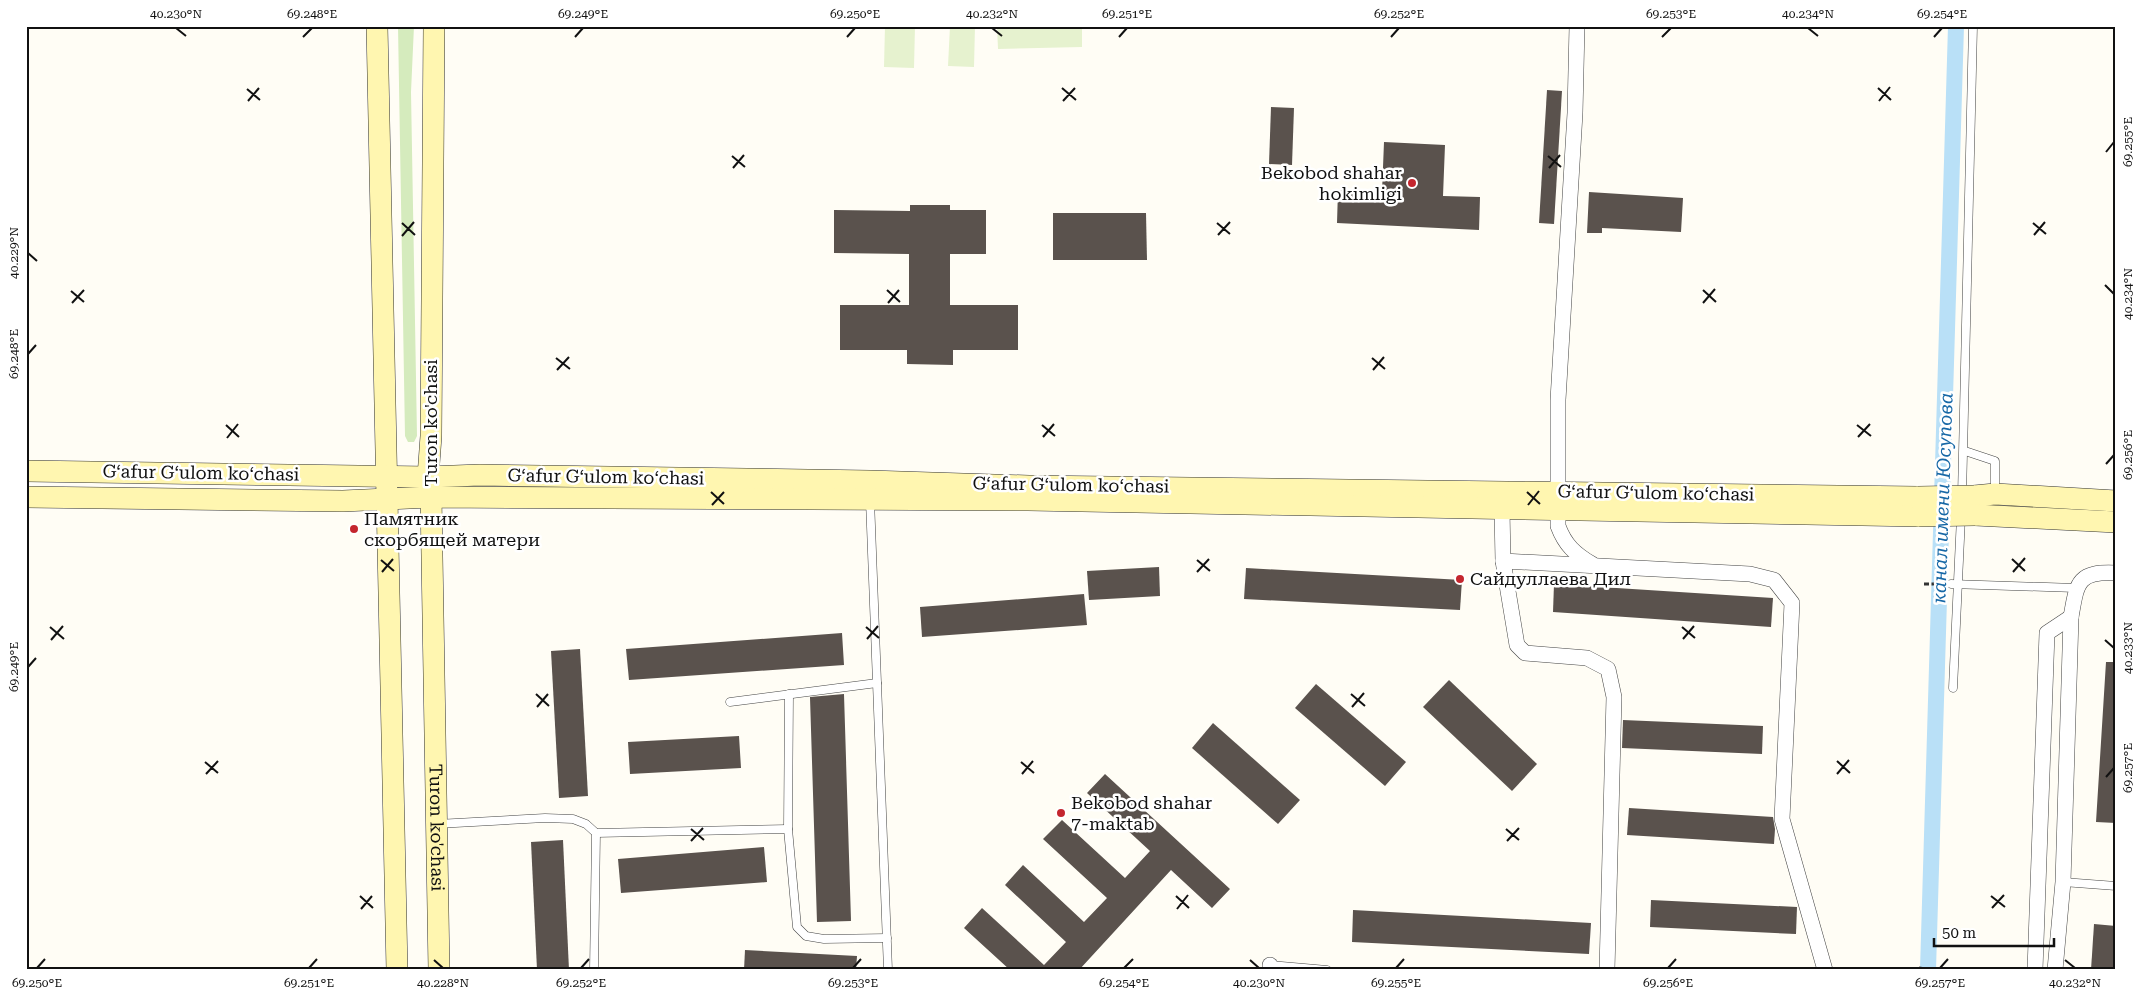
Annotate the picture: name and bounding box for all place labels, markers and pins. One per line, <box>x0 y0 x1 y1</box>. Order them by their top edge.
place label: Bekobod shahar hokimligi <box>1261 162 1402 204</box>
marker: Bekobod shahar hokimligi <box>1406 177 1418 189</box>
place label: Памятник скорбящей матери <box>364 508 540 550</box>
marker: Памятник скорбящей матери <box>348 523 360 535</box>
place label: Сайдуллаева Дил <box>1470 568 1631 589</box>
marker: Сайдуллаева Дил <box>1454 573 1466 585</box>
place label: Bekobod shahar 7-maktab <box>1071 792 1212 834</box>
marker: Bekobod shahar 7-maktab <box>1055 807 1067 819</box>

